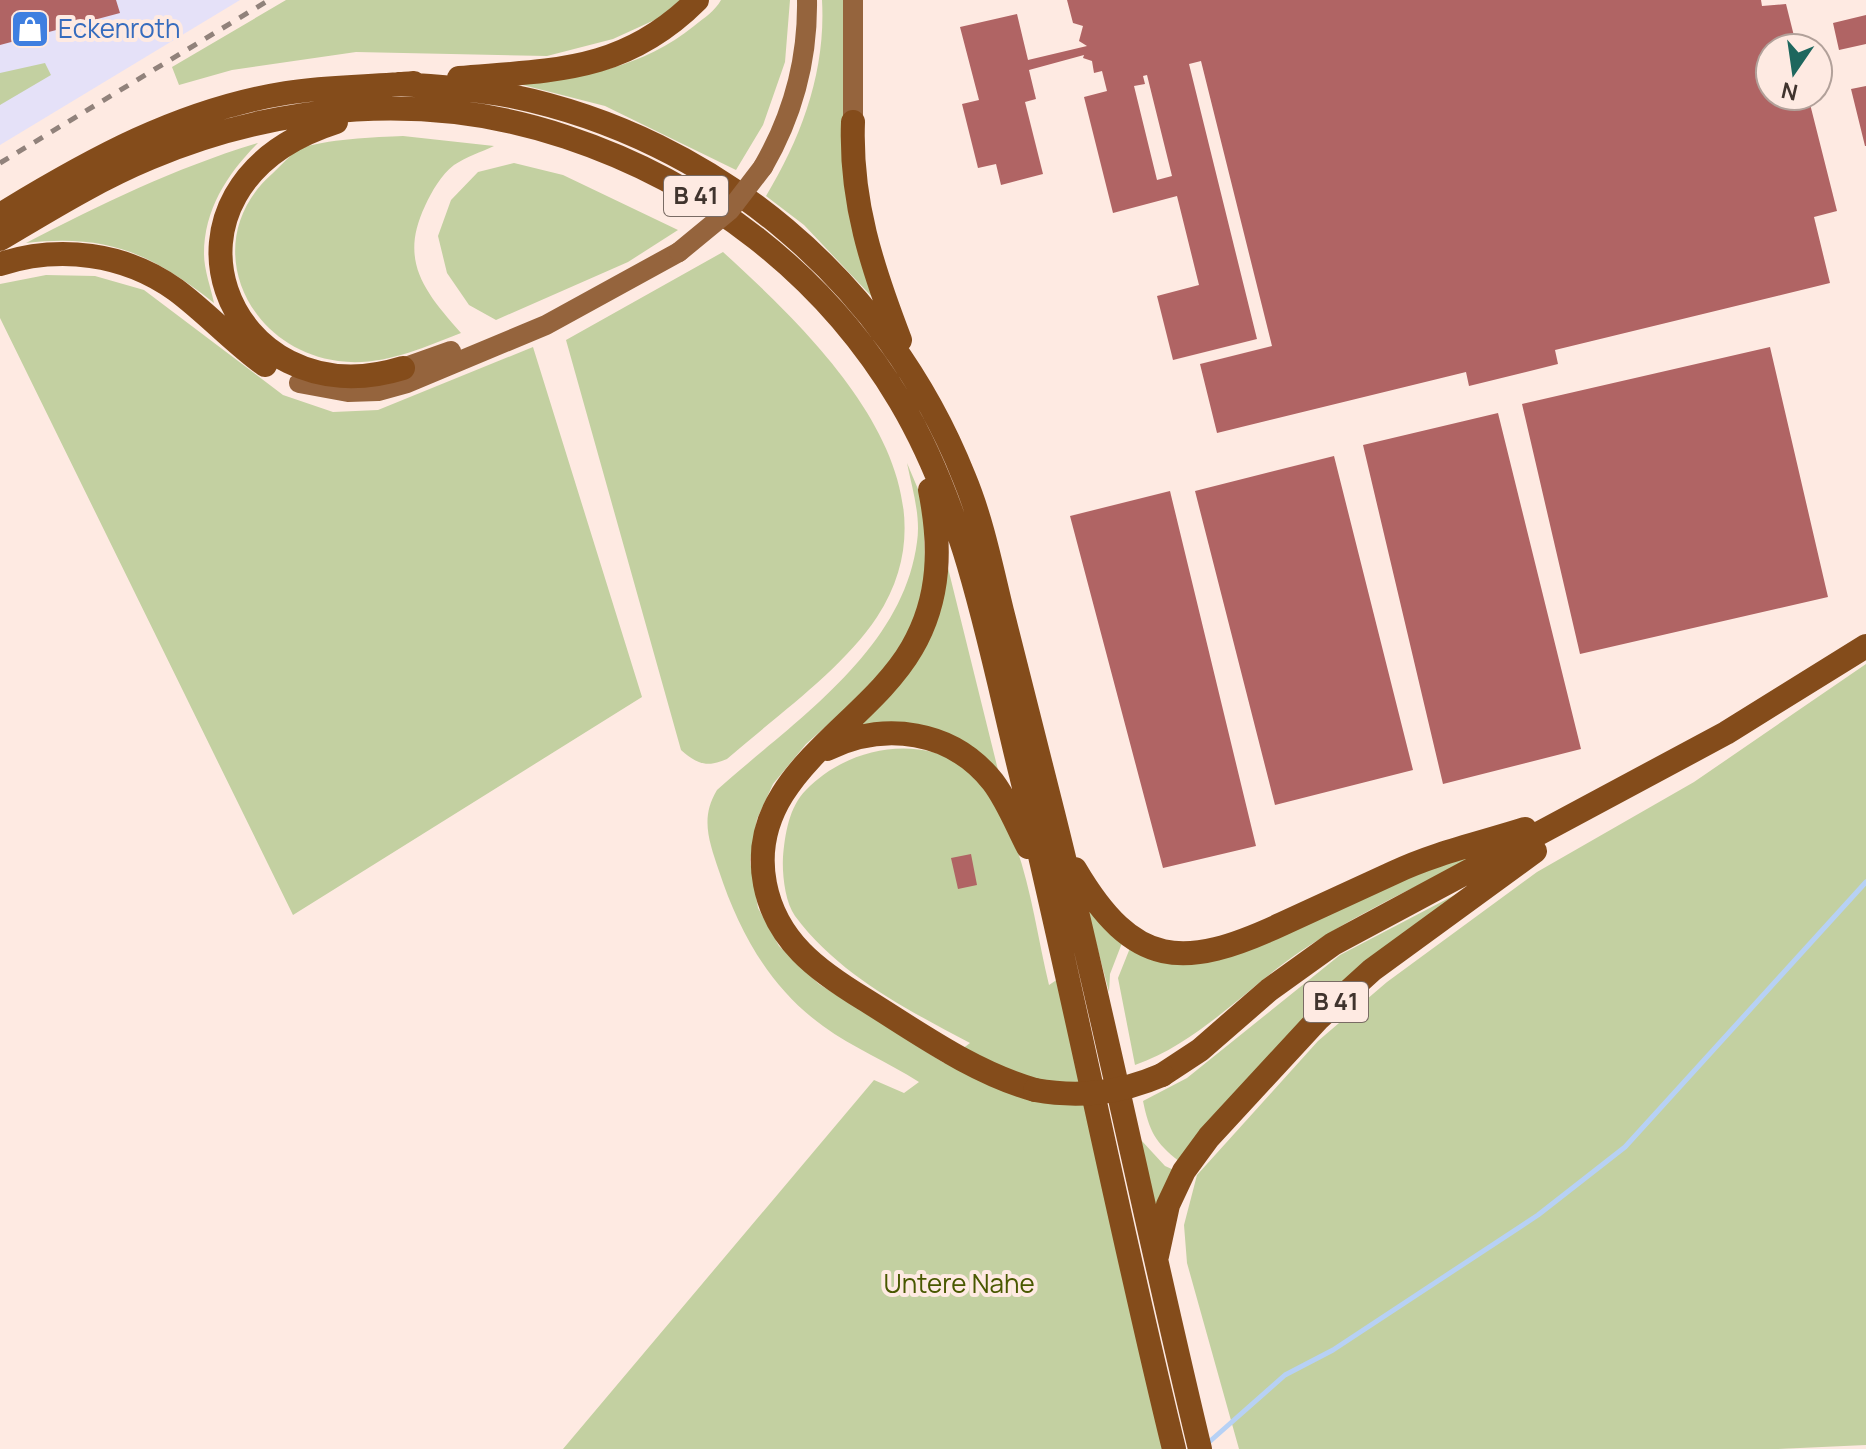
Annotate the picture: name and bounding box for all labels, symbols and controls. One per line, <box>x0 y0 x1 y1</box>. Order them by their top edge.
shop icon: Eckenroth <box>9 8 51 50</box>
place label: Eckenroth <box>58 10 180 46</box>
north arrow <box>1754 32 1834 112</box>
text: N <box>1778 75 1801 108</box>
road number: B 41 <box>664 176 728 216</box>
road number: B 41 <box>1304 982 1368 1022</box>
park label: Untere Nahe <box>883 1265 1035 1301</box>

